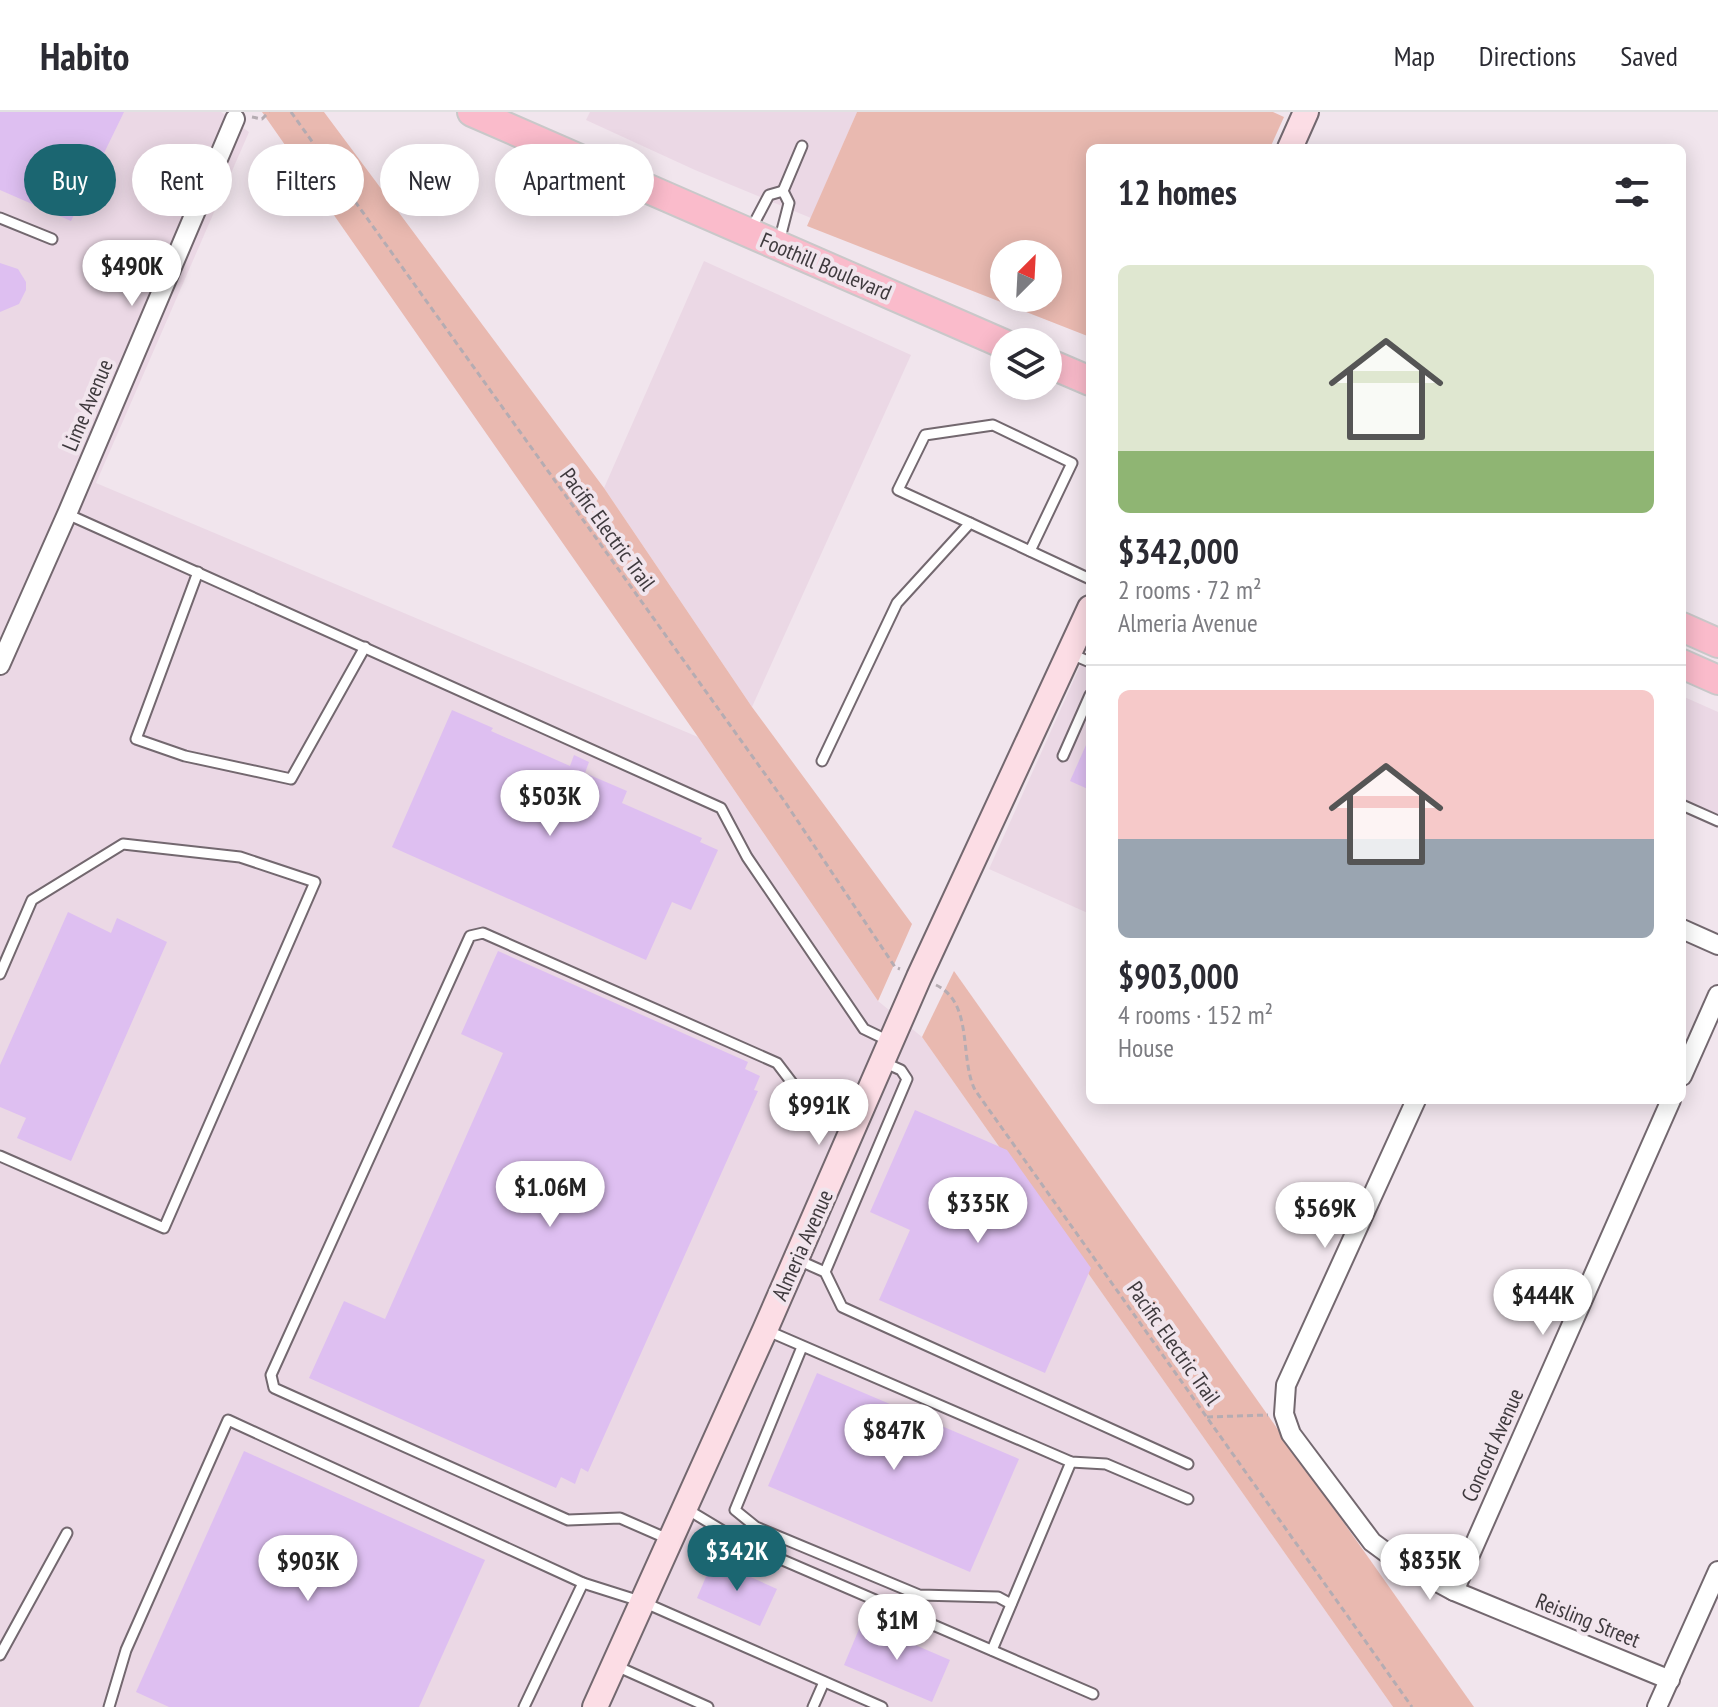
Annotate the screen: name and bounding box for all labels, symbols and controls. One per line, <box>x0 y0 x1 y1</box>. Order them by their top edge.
text: Habito <box>40 31 129 80</box>
text: Map <box>1394 37 1435 74</box>
text: Directions <box>1479 37 1576 74</box>
text: Saved <box>1620 37 1678 74</box>
chip: Buy <box>24 144 116 216</box>
chip: Rent <box>132 144 232 216</box>
chip: Filters <box>248 144 364 216</box>
chip: New <box>380 144 479 216</box>
chip: Apartment <box>495 144 654 216</box>
text: 12 homes <box>1118 170 1237 214</box>
icon: filters <box>1610 170 1654 214</box>
street label: Foothill Boulevard <box>756 226 896 306</box>
pin: $490K <box>76 240 188 308</box>
north arrow <box>990 240 1062 312</box>
map controls <box>990 240 1062 400</box>
text: $490K <box>100 249 164 282</box>
icon: home <box>1314 317 1458 461</box>
button: layers <box>990 328 1062 400</box>
street label: Lime Avenue <box>55 355 119 455</box>
street label: Pacific Electric Trail <box>554 462 662 596</box>
text: $342,000 <box>1118 529 1239 573</box>
text: 2 rooms · 72 m² <box>1118 573 1262 606</box>
text: Almeria Avenue <box>1118 606 1258 639</box>
icon: home <box>1314 742 1458 886</box>
pin: $503K <box>494 770 606 838</box>
text: $503K <box>518 779 582 812</box>
text: $903,000 <box>1118 954 1239 998</box>
text: 4 rooms · 152 m² <box>1118 998 1273 1031</box>
text: House <box>1118 1031 1174 1064</box>
pin: $991K <box>763 1079 875 1147</box>
text: $991K <box>787 1088 851 1121</box>
pin: $1.06M <box>485 1161 615 1229</box>
text: $1.06M <box>514 1170 586 1203</box>
pin: $335K <box>922 1177 1034 1245</box>
pin: $569K <box>1269 1182 1381 1250</box>
street label: Almeria Avenue <box>765 1185 839 1305</box>
text: $335K <box>946 1186 1010 1219</box>
text: $569K <box>1293 1191 1357 1224</box>
pin: $444K <box>1487 1269 1599 1337</box>
street label: Pacific Electric Trail <box>1121 1276 1227 1411</box>
text: $444K <box>1511 1278 1575 1311</box>
street label: Concord Avenue <box>1455 1384 1529 1506</box>
pin: $847K <box>838 1404 950 1472</box>
text: $847K <box>862 1413 926 1446</box>
pin: $342K <box>681 1525 793 1593</box>
text: $342K <box>705 1534 769 1567</box>
pin: $835K <box>1374 1534 1486 1602</box>
pin: $903K <box>252 1535 364 1603</box>
text: $835K <box>1398 1543 1462 1576</box>
text: $903K <box>276 1544 340 1577</box>
street label: Reisling Street <box>1532 1586 1644 1654</box>
pin: $1M <box>858 1594 936 1662</box>
text: $1M <box>876 1603 918 1636</box>

